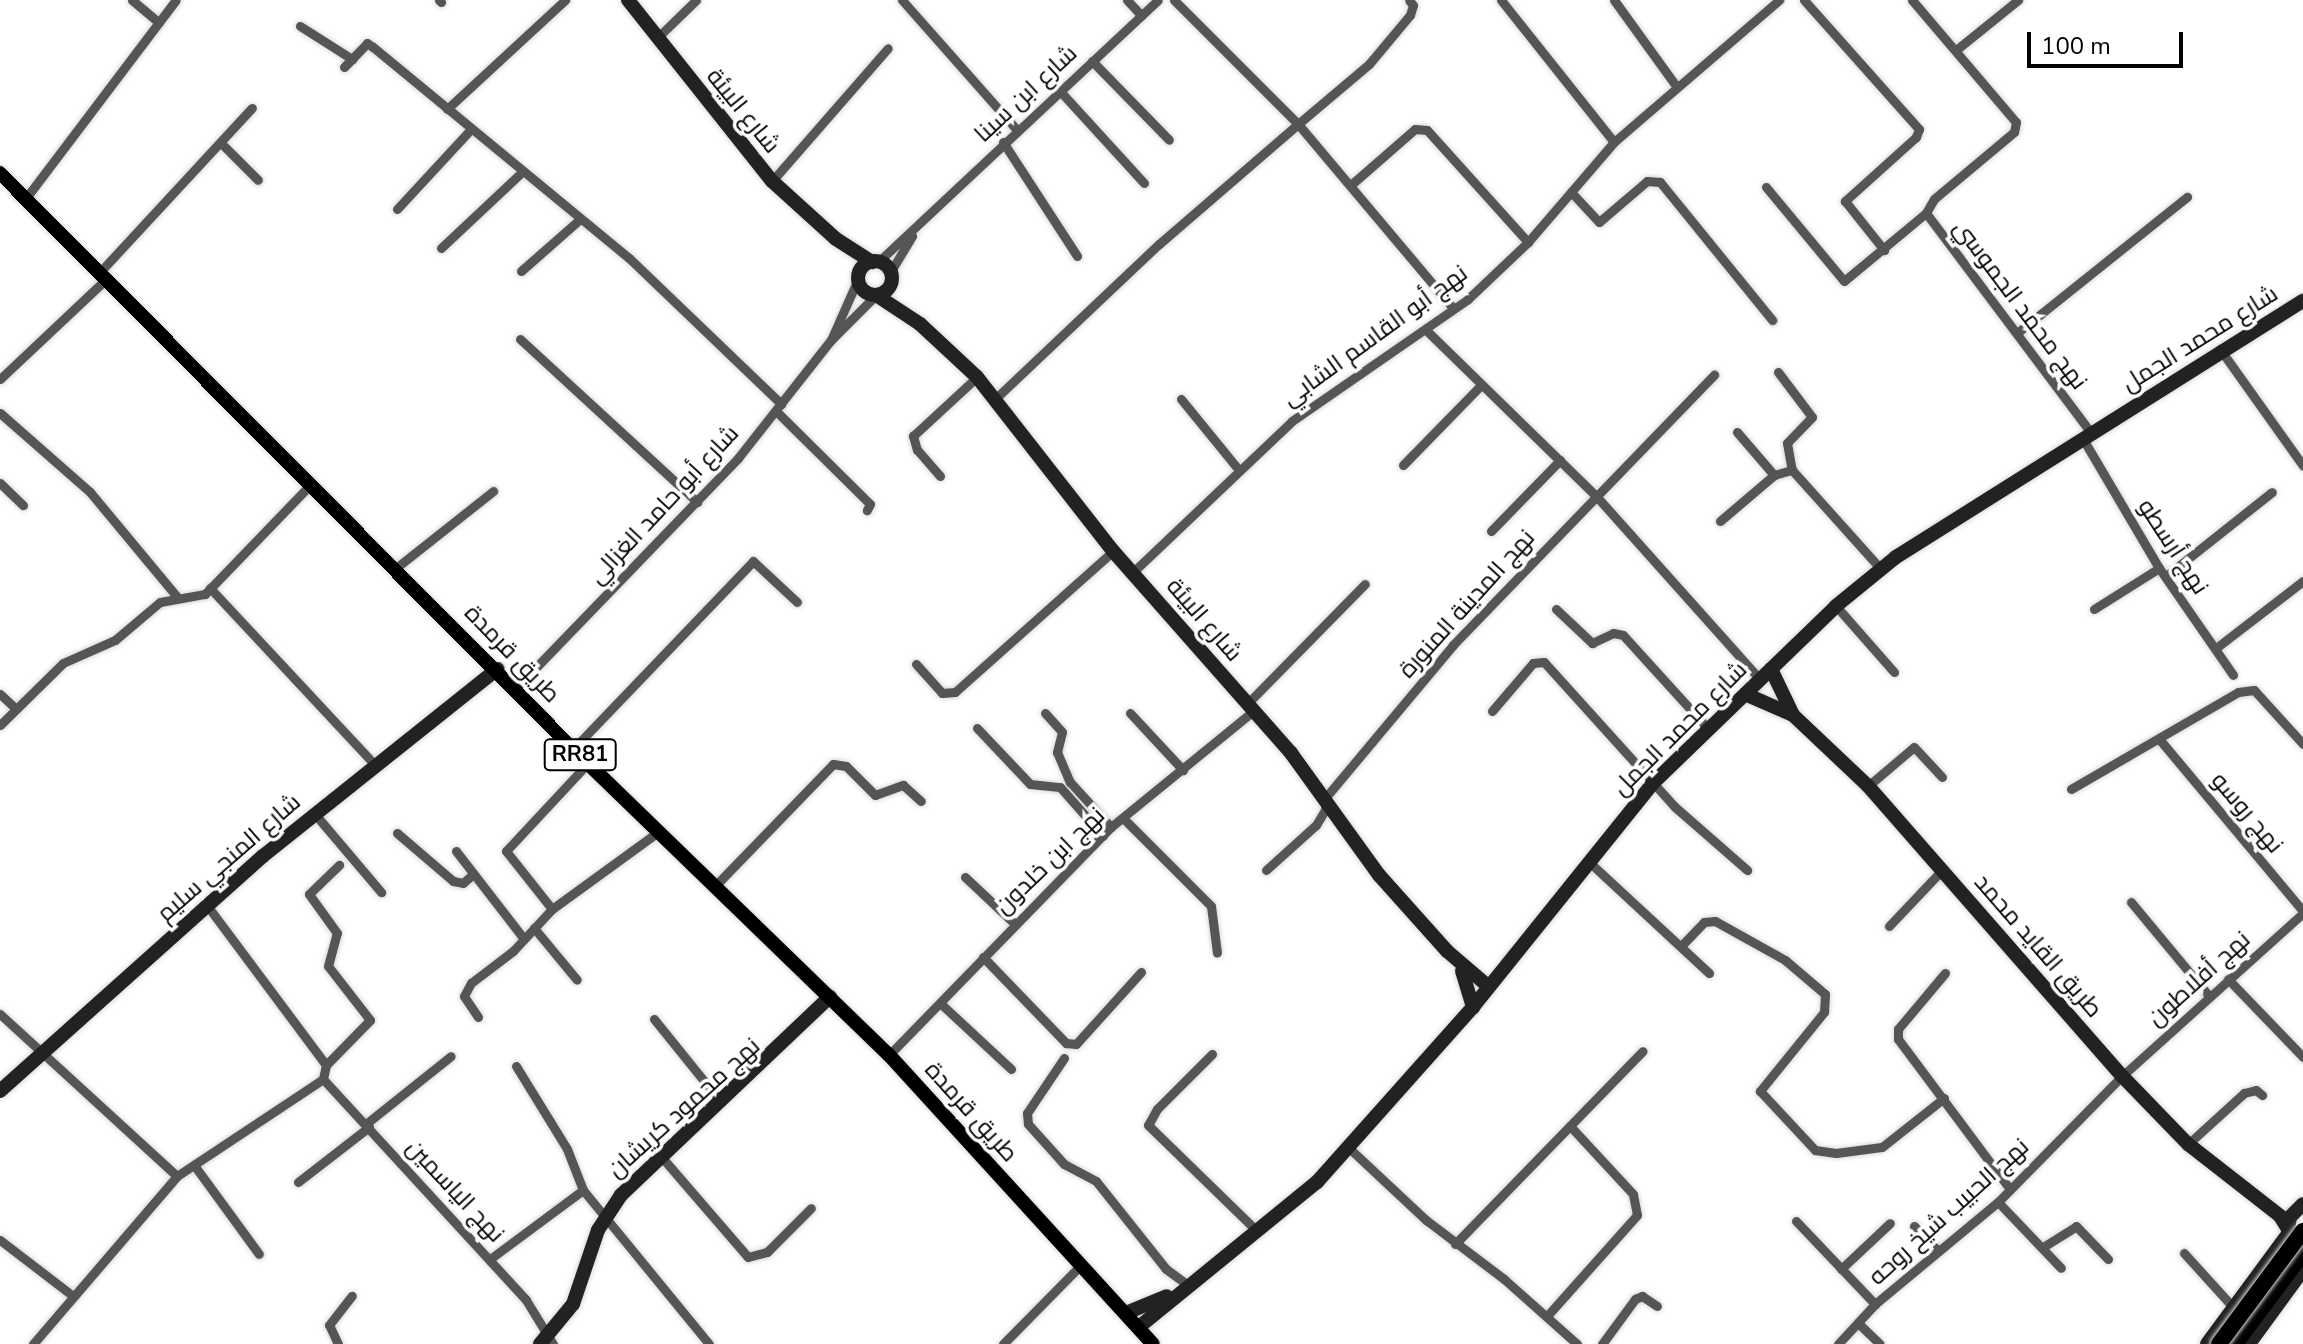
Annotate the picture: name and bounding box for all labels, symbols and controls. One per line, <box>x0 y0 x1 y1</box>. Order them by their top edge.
scale bar <box>2031 16 2187 66</box>
text: 100 m <box>2041 30 2111 62</box>
street label: شارع ابن سينا <box>969 39 1083 149</box>
street label: شارع البيئة <box>700 63 786 159</box>
street label: نهج محمد الجموسي <box>1947 215 2093 395</box>
street label: نهج أبو القاسم الشابي <box>1277 259 1473 413</box>
street label: شارع محمد الجمل <box>2117 280 2283 398</box>
street label: شارع أبو حامد الغزالي <box>583 420 745 590</box>
street label: نهج أرسطو <box>2132 494 2214 600</box>
street label: نهج المدينة المنورة <box>1393 524 1541 684</box>
street label: شارع البيئة <box>1160 573 1248 667</box>
street label: طريق قرمدة <box>458 599 566 709</box>
street label: شارع محمد الجمل <box>1607 656 1753 802</box>
road number: RR81 <box>542 737 618 773</box>
street label: نهج روسو <box>2205 767 2289 859</box>
street label: شارع المنجي سليم <box>151 788 307 928</box>
street label: نهج ابن خلدون <box>989 801 1111 921</box>
street label: طريق القايد محمد <box>1968 868 2108 1024</box>
street label: نهج أفلاطون <box>2142 925 2256 1033</box>
street label: نهج محمود كريشان <box>602 1032 766 1184</box>
street label: طريق قرمدة <box>918 1056 1024 1168</box>
street label: نهج الياسمين <box>400 1133 510 1249</box>
street label: نهج الحبيب شيخ روحه <box>1863 1133 2035 1291</box>

